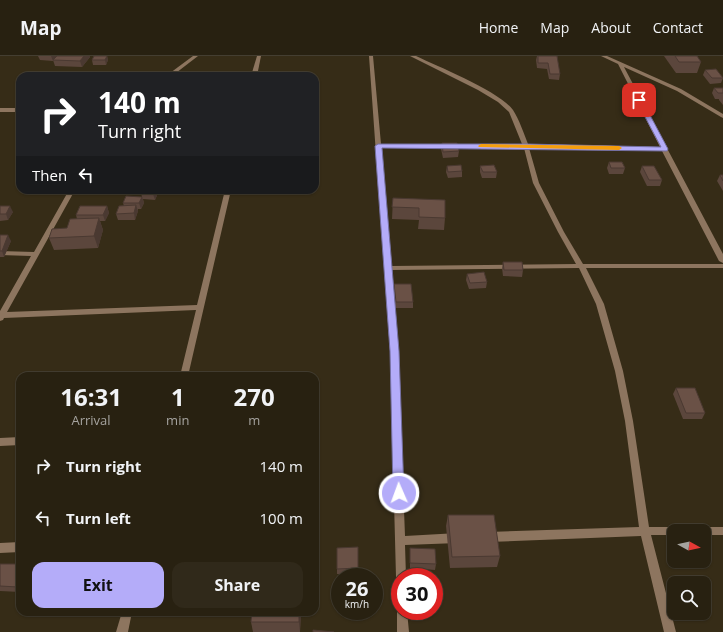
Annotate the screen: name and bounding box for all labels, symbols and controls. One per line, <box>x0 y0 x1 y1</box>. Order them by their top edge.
text: Map <box>20 15 61 41</box>
text: Home <box>479 18 518 37</box>
text: Map <box>540 18 569 37</box>
text: About <box>591 18 631 37</box>
text: Contact <box>653 18 703 37</box>
text: 140 m <box>98 83 181 121</box>
pin <box>622 83 656 117</box>
icon: right <box>32 88 84 140</box>
icon: arrive <box>628 89 650 111</box>
text: Turn right <box>98 119 181 143</box>
icon: left <box>75 164 97 186</box>
text: Then <box>32 165 67 185</box>
text: 16:31 <box>60 380 122 413</box>
text: 1 <box>171 380 185 413</box>
text: 270 <box>234 380 275 413</box>
text: Arrival <box>71 411 111 429</box>
text: min <box>166 411 189 429</box>
text: m <box>248 411 260 429</box>
icon: right <box>32 455 54 477</box>
text: Turn right <box>66 456 141 476</box>
text: 140 m <box>259 456 303 476</box>
position arrow <box>378 472 420 514</box>
icon: left <box>32 507 54 529</box>
text: Turn left <box>66 508 131 528</box>
text: 100 m <box>259 508 303 528</box>
north arrow <box>667 524 711 568</box>
map controls <box>667 524 711 620</box>
button: Exit <box>32 562 164 608</box>
button: Share <box>172 562 303 608</box>
speed limit sign: 30 <box>391 568 443 620</box>
text: 26 <box>346 575 368 602</box>
button: search <box>667 576 711 620</box>
text: km/h <box>345 597 369 611</box>

